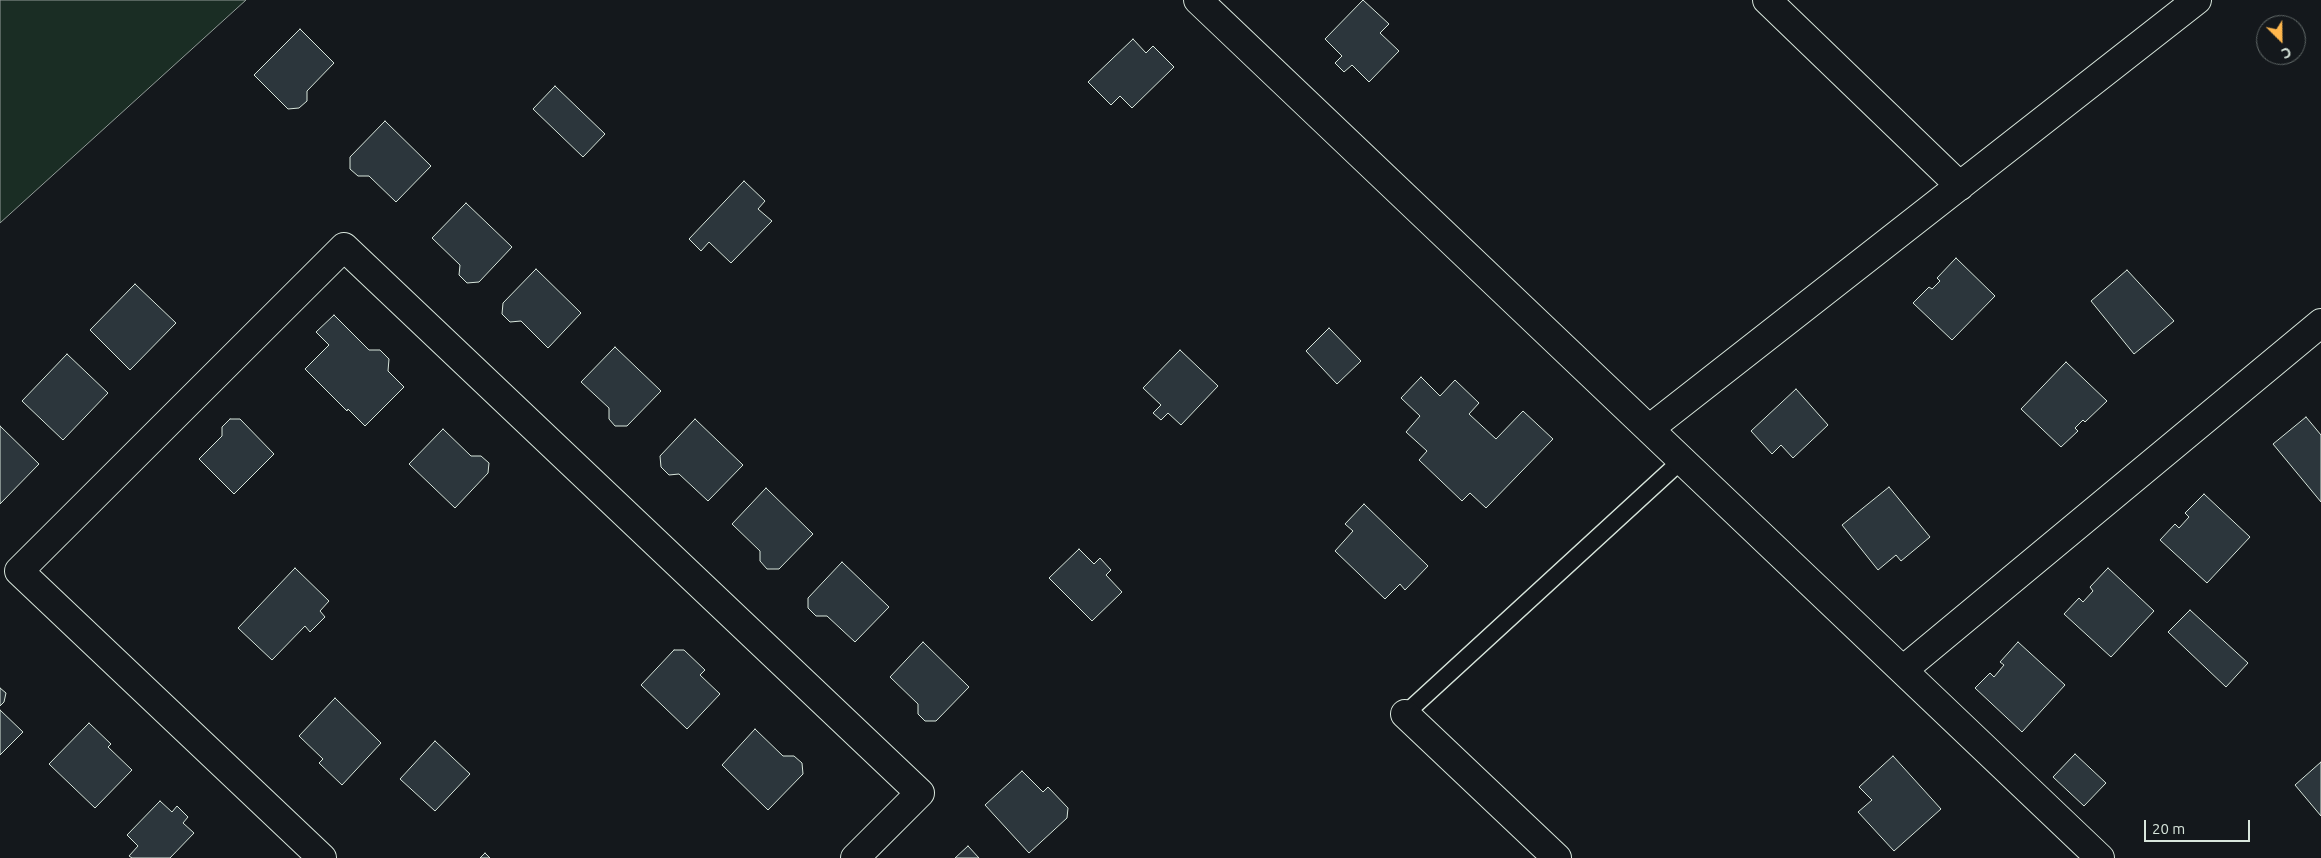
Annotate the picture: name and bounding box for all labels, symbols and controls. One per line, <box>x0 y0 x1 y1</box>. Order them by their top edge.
north arrow <box>2256 15 2306 65</box>
text: С <box>2279 44 2294 62</box>
scale bar <box>2146 810 2252 842</box>
text: 20 m <box>2152 820 2185 837</box>

